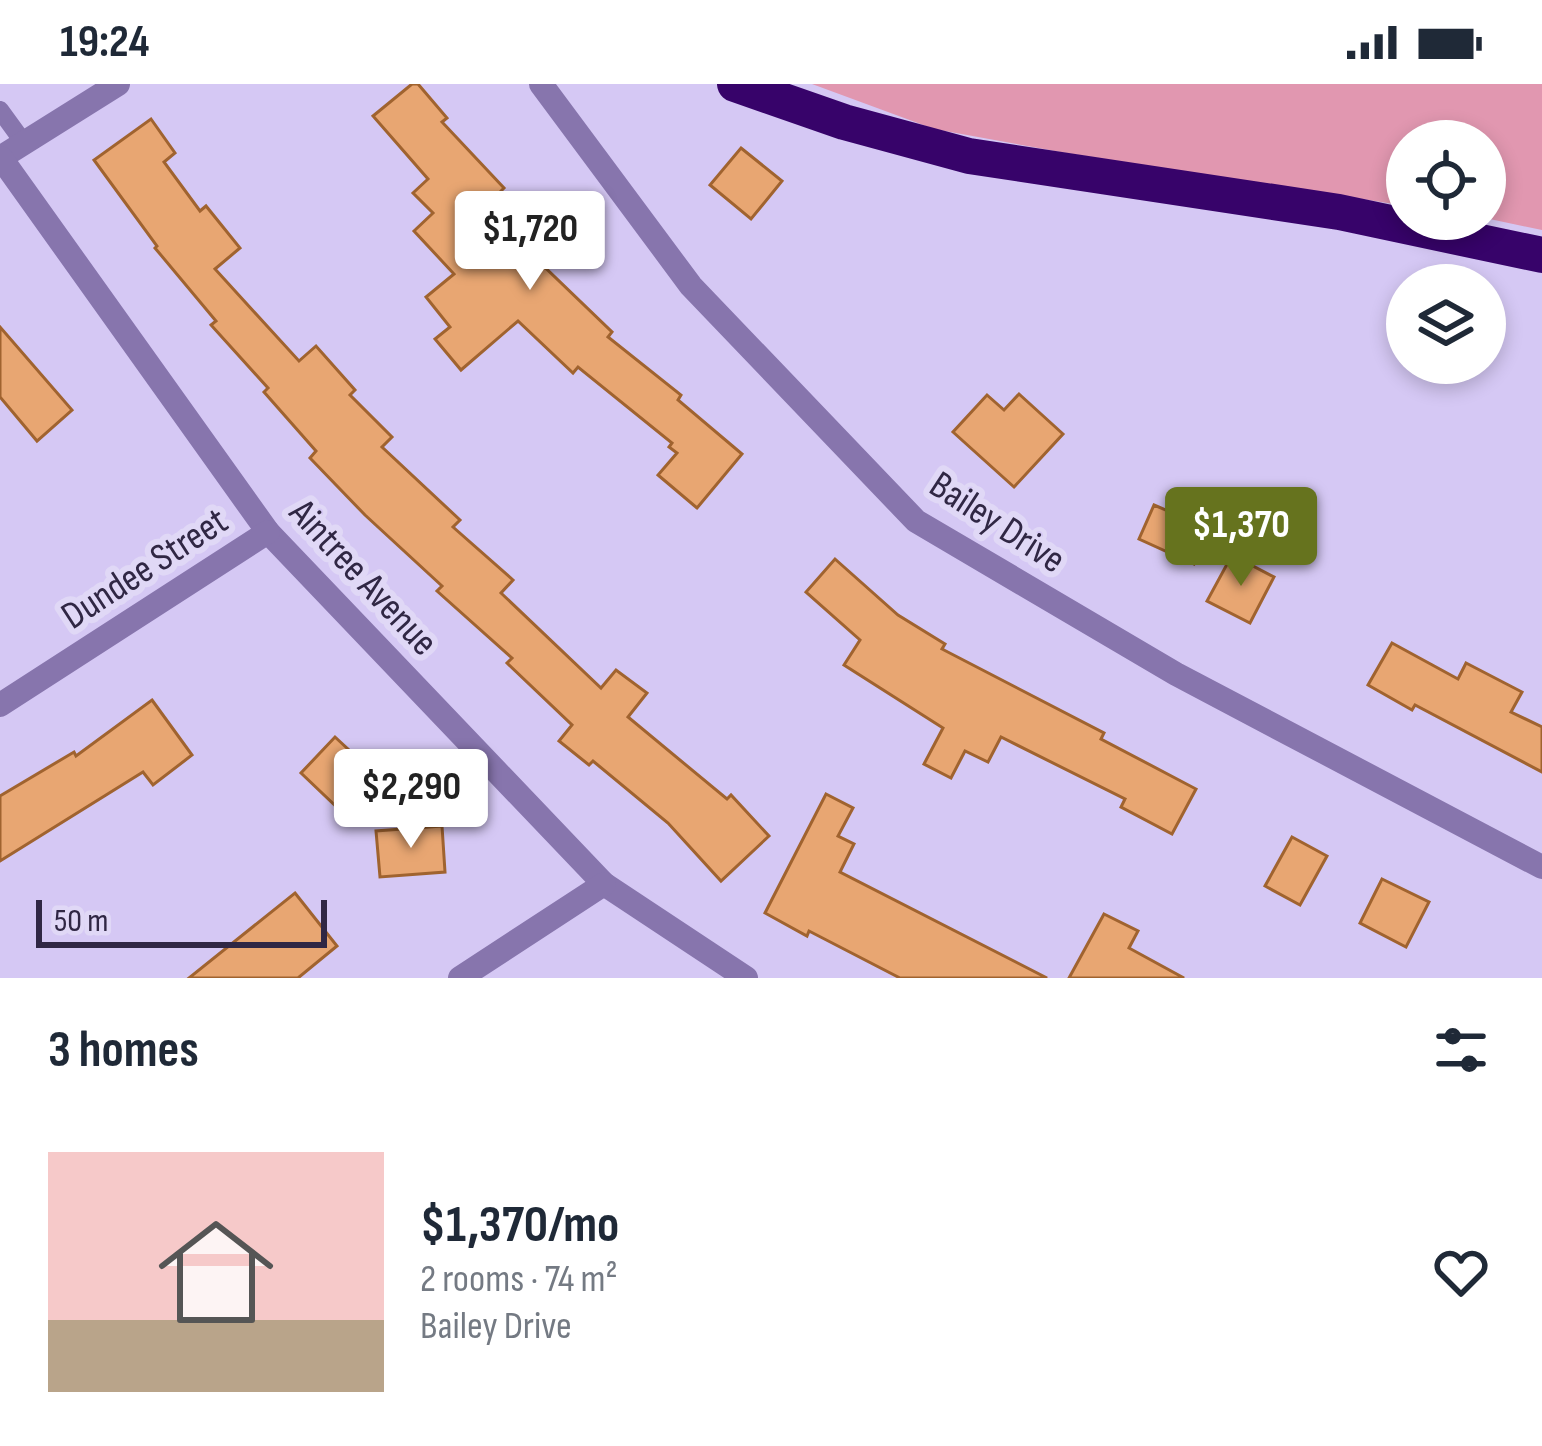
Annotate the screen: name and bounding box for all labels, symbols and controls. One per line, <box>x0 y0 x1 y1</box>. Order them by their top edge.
text: 19:24 <box>60 15 149 70</box>
map controls <box>1386 120 1506 384</box>
button: locate <box>1386 120 1506 240</box>
pin: $1,720 <box>432 191 628 293</box>
text: $1,720 <box>482 206 578 253</box>
button: layers <box>1386 264 1506 384</box>
street label: Bailey Drive <box>921 462 1073 584</box>
pin: $1,370 <box>1143 487 1339 589</box>
street label: Aintree Avenue <box>278 489 447 666</box>
street label: Dundee Street <box>53 498 237 640</box>
text: $1,370 <box>1192 502 1290 549</box>
pin: $2,290 <box>313 749 509 851</box>
text: $2,290 <box>361 764 461 811</box>
scale bar <box>36 894 327 947</box>
text: 50 m <box>54 901 108 941</box>
icon: filters <box>1428 1017 1494 1083</box>
text: 3 homes <box>48 1020 199 1081</box>
text: $1,370/mo <box>420 1195 619 1256</box>
icon: home <box>144 1200 288 1344</box>
icon: heart <box>1428 1239 1494 1305</box>
text: 2 rooms · 74 m² <box>420 1256 618 1303</box>
text: Bailey Drive <box>420 1303 572 1350</box>

